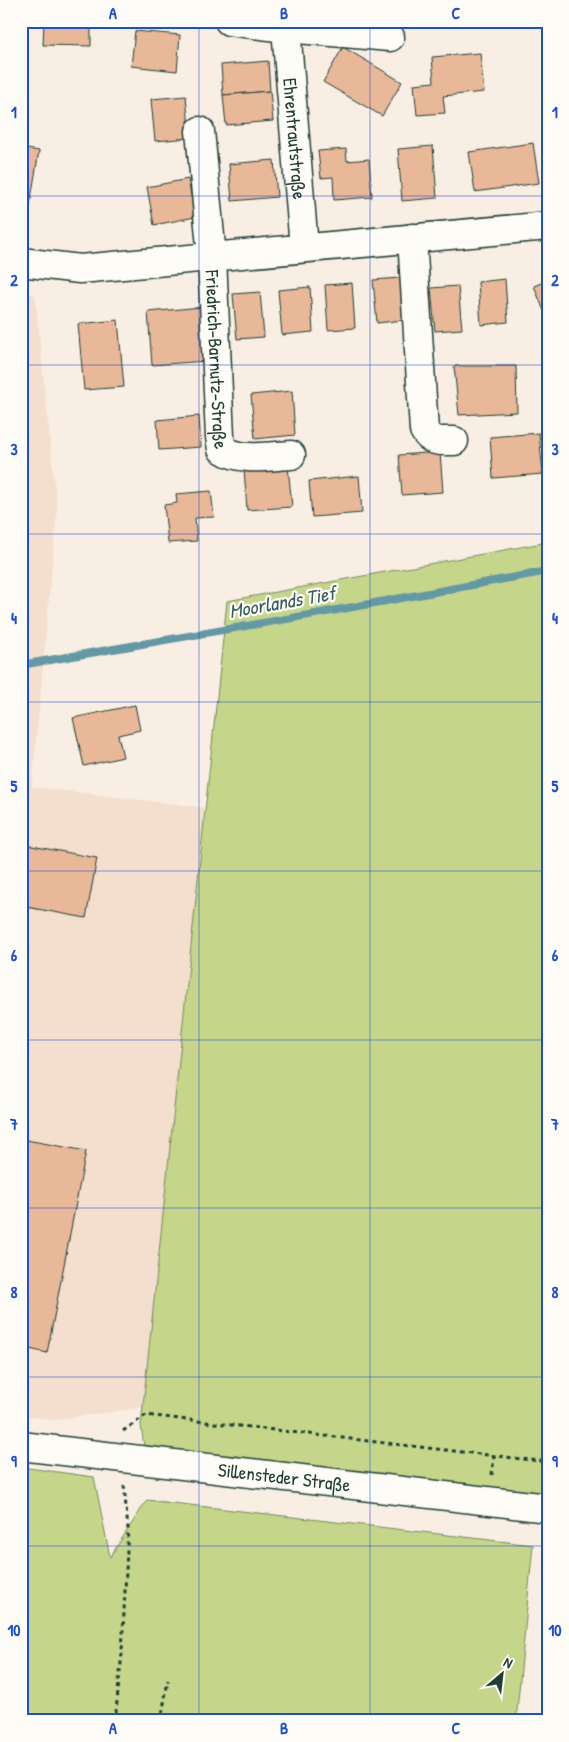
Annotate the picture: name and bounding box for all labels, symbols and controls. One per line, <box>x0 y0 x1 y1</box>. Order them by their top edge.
text: A <box>109 2 117 24</box>
text: B <box>280 2 288 24</box>
text: C <box>452 2 461 24</box>
street label: Ehrentrautstraße <box>277 77 313 201</box>
text: 1 <box>11 101 17 123</box>
text: 1 <box>552 101 558 123</box>
street label: Friedrich-Barnutz-Straße <box>200 268 235 451</box>
text: 2 <box>10 269 18 291</box>
text: 2 <box>551 269 559 291</box>
text: 3 <box>10 438 18 460</box>
text: 3 <box>551 438 559 460</box>
water label: Moorlands Tief <box>227 578 341 624</box>
text: 4 <box>11 607 17 629</box>
text: 4 <box>552 607 558 629</box>
text: 5 <box>11 775 18 797</box>
text: 5 <box>552 775 559 797</box>
text: 6 <box>11 944 18 966</box>
text: 6 <box>552 944 559 966</box>
text: 7 <box>9 1113 18 1135</box>
text: 7 <box>550 1113 559 1135</box>
text: 8 <box>11 1281 18 1303</box>
text: 8 <box>552 1281 559 1303</box>
text: 9 <box>11 1450 17 1472</box>
text: 9 <box>552 1450 558 1472</box>
street label: Sillensteder Straße <box>217 1456 352 1498</box>
text: 10 <box>8 1619 20 1641</box>
text: 10 <box>549 1619 561 1641</box>
north arrow <box>476 1650 526 1700</box>
text: N <box>501 1652 517 1672</box>
text: A <box>109 1717 117 1739</box>
text: B <box>280 1717 288 1739</box>
text: C <box>452 1717 461 1739</box>

